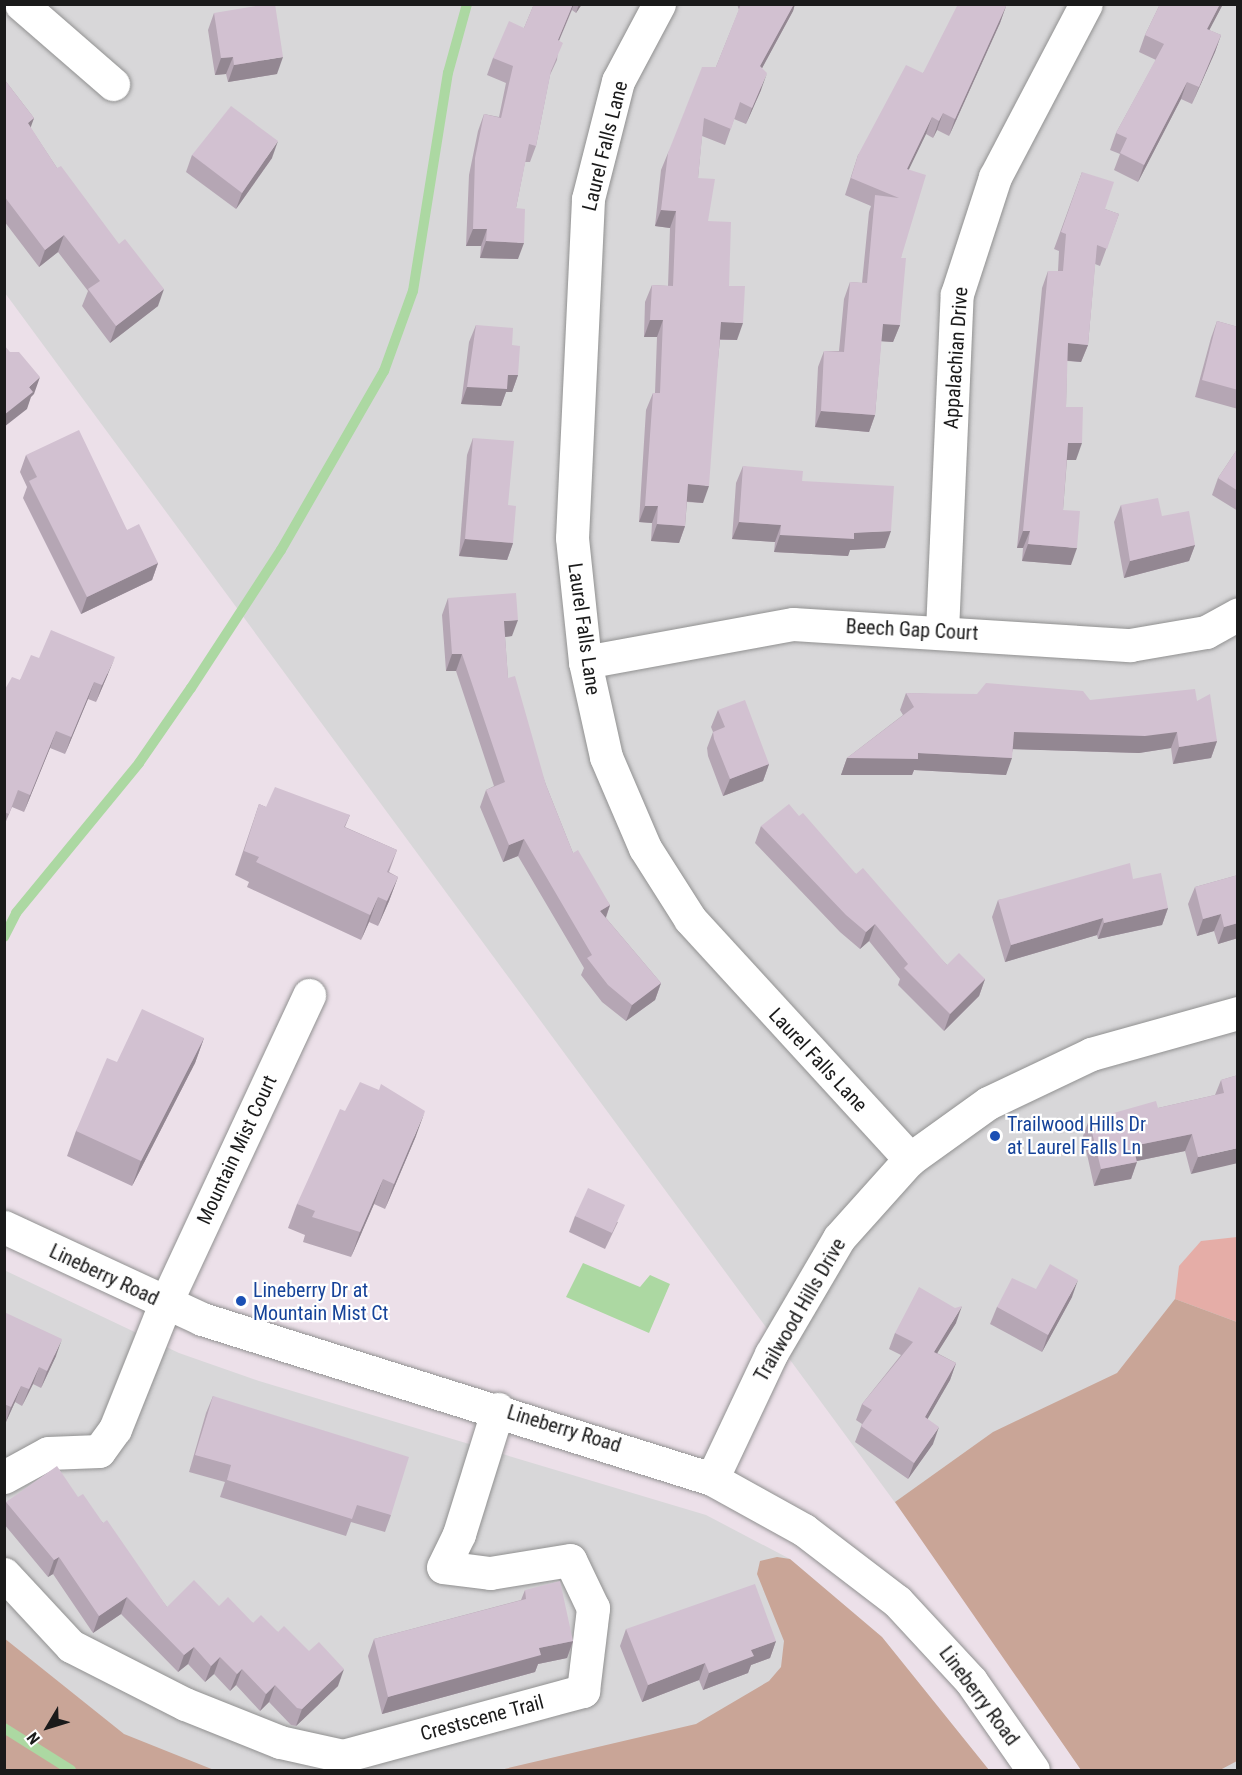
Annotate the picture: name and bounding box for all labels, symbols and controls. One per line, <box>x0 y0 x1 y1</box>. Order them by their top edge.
street label: Laurel Falls Lane <box>577 79 633 213</box>
street label: Appalachian Drive <box>939 286 973 430</box>
street label: Laurel Falls Lane <box>563 561 605 697</box>
street label: Beech Gap Court <box>845 615 979 645</box>
street label: Laurel Falls Lane <box>764 1003 872 1117</box>
street label: Mountain Mist Court <box>192 1072 282 1228</box>
place label: Trailwood Hills Dr at Laurel Falls Ln <box>1007 1112 1146 1159</box>
marker: Trailwood Hills Dr at Laurel Falls Ln <box>988 1129 1002 1143</box>
street label: Trailwood Hills Drive <box>749 1234 851 1386</box>
street label: Lineberry Road <box>46 1239 162 1311</box>
place label: Lineberry Dr at Mountain Mist Ct <box>253 1278 388 1325</box>
marker: Lineberry Dr at Mountain Mist Ct <box>234 1294 248 1308</box>
street label: Lineberry Road <box>504 1400 624 1458</box>
street label: Lineberry Road <box>934 1642 1024 1750</box>
street label: Crestscene Trail <box>417 1690 547 1746</box>
north arrow <box>18 1697 78 1757</box>
text: N <box>23 1729 44 1748</box>

